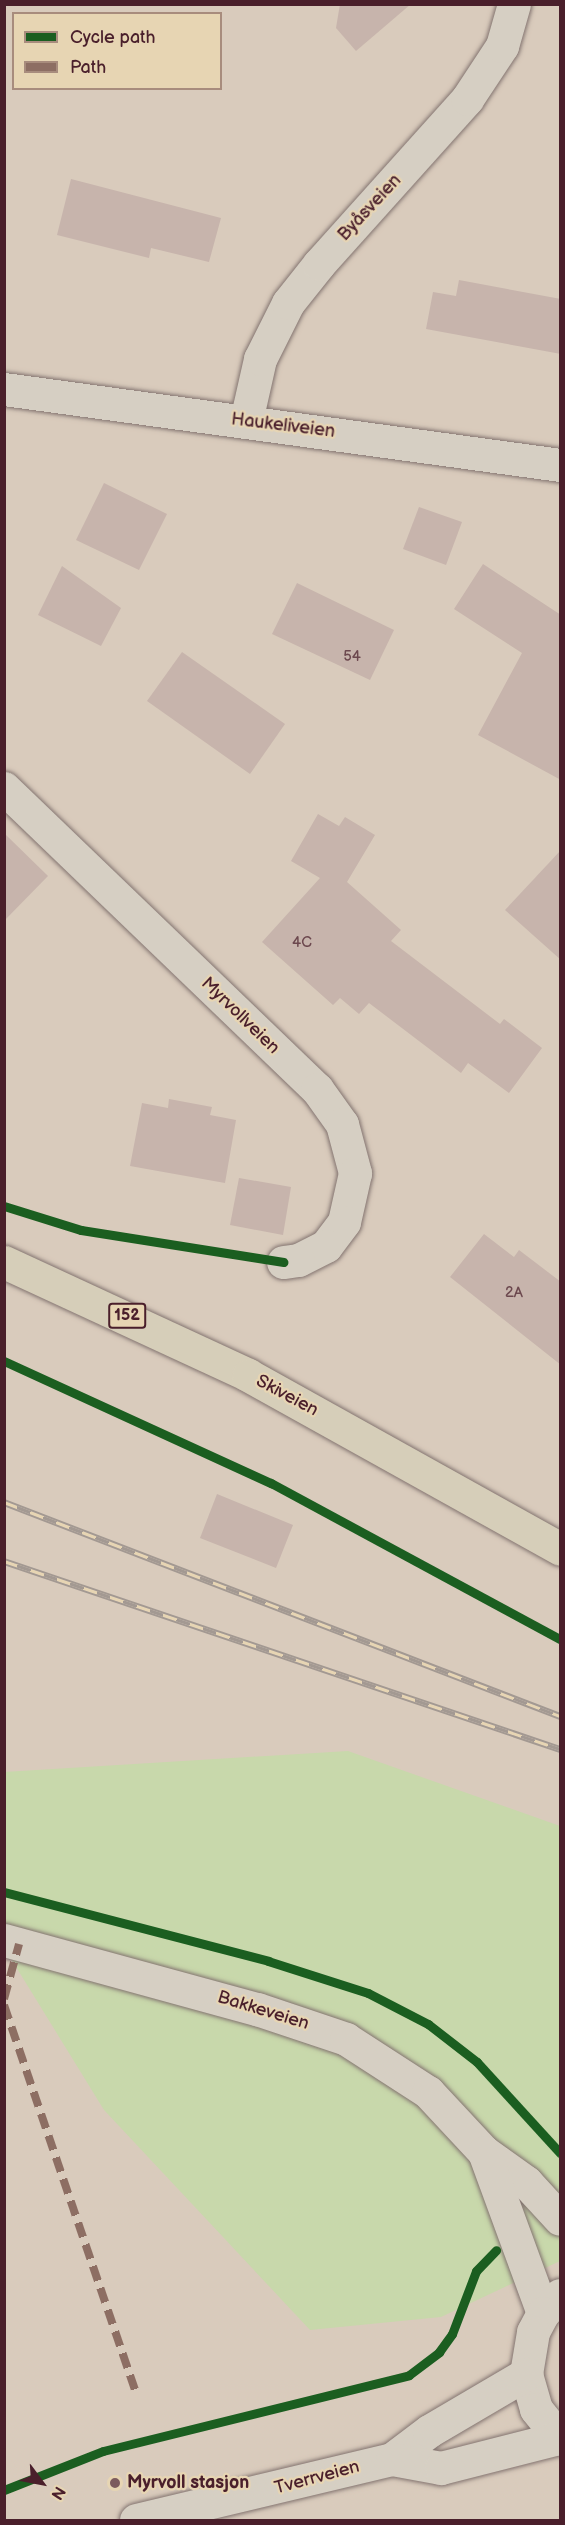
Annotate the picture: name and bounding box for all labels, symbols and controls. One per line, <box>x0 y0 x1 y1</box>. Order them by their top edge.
legend <box>12 12 222 90</box>
text: Cycle path <box>70 27 156 48</box>
text: Path <box>70 57 106 78</box>
street label: Byåsveien <box>334 170 406 246</box>
street label: Haukeliveien <box>230 409 336 443</box>
house number: 54 <box>343 648 361 666</box>
house number: 4C <box>292 934 312 952</box>
street label: Myrvollveien <box>196 973 284 1059</box>
house number: 2A <box>505 1284 523 1302</box>
road number: 152 <box>108 1303 146 1329</box>
street label: Skiveien <box>252 1371 322 1421</box>
street label: Bakkeveien <box>215 1987 311 2035</box>
north arrow <box>12 2453 72 2513</box>
street label: Tverrveien <box>272 2456 362 2500</box>
place label: Myrvoll stasjon <box>127 2472 249 2494</box>
marker: Myrvoll stasjon <box>108 2476 122 2490</box>
text: N <box>46 2483 69 2503</box>

